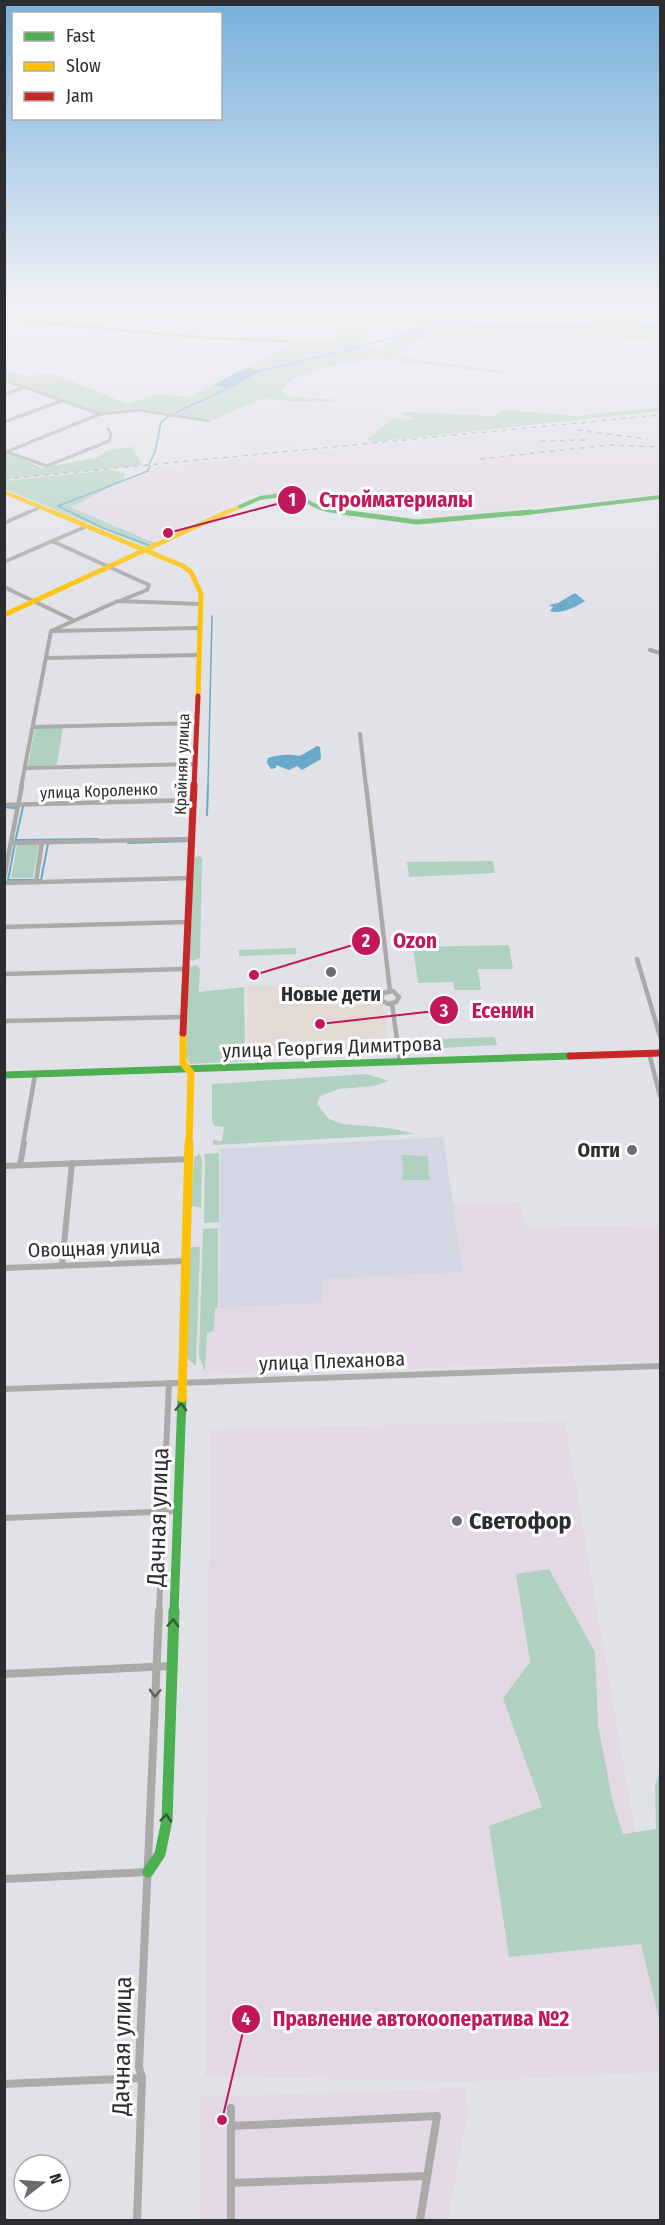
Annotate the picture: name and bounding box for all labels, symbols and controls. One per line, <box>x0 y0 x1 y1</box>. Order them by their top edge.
legend <box>12 12 222 120</box>
text: Fast <box>66 25 95 47</box>
text: Slow <box>66 55 101 77</box>
text: Jam <box>66 85 94 107</box>
callout: Стройматериалы <box>277 481 485 520</box>
text: Стройматериалы <box>319 487 473 513</box>
text: 1 <box>288 489 296 511</box>
street label: Крайняя улица <box>171 713 193 815</box>
street label: улица Короленко <box>40 779 158 803</box>
callout: Ozon <box>351 921 449 960</box>
text: Ozon <box>393 928 437 954</box>
text: 2 <box>361 930 370 952</box>
marker: Новые дети <box>324 965 338 979</box>
place label: Новые дети <box>281 982 381 1006</box>
callout: Есенин <box>429 991 546 1030</box>
text: Есенин <box>472 998 534 1024</box>
text: 3 <box>439 1000 449 1022</box>
street label: улица Георгия Димитрова <box>222 1031 442 1063</box>
place label: Опти <box>578 1138 620 1162</box>
marker: Опти <box>625 1143 639 1157</box>
street label: Овощная улица <box>27 1234 161 1262</box>
street label: улица Плеханова <box>259 1346 405 1376</box>
one-way arrow <box>175 1403 188 1412</box>
street label: Дачная улица <box>142 1447 174 1588</box>
place label: Светофор <box>469 1507 572 1535</box>
marker: Светофор <box>450 1514 464 1528</box>
one-way arrow <box>167 1618 180 1627</box>
one-way arrow <box>149 1689 162 1698</box>
one-way arrow <box>159 1813 172 1822</box>
street label: Дачная улица <box>107 1976 137 2117</box>
callout: Правление автокооператива №2 <box>231 2000 581 2039</box>
text: Правление автокооператива №2 <box>273 2006 569 2032</box>
text: 4 <box>241 2008 251 2030</box>
north arrow <box>12 2153 72 2213</box>
text: N <box>45 2171 66 2186</box>

